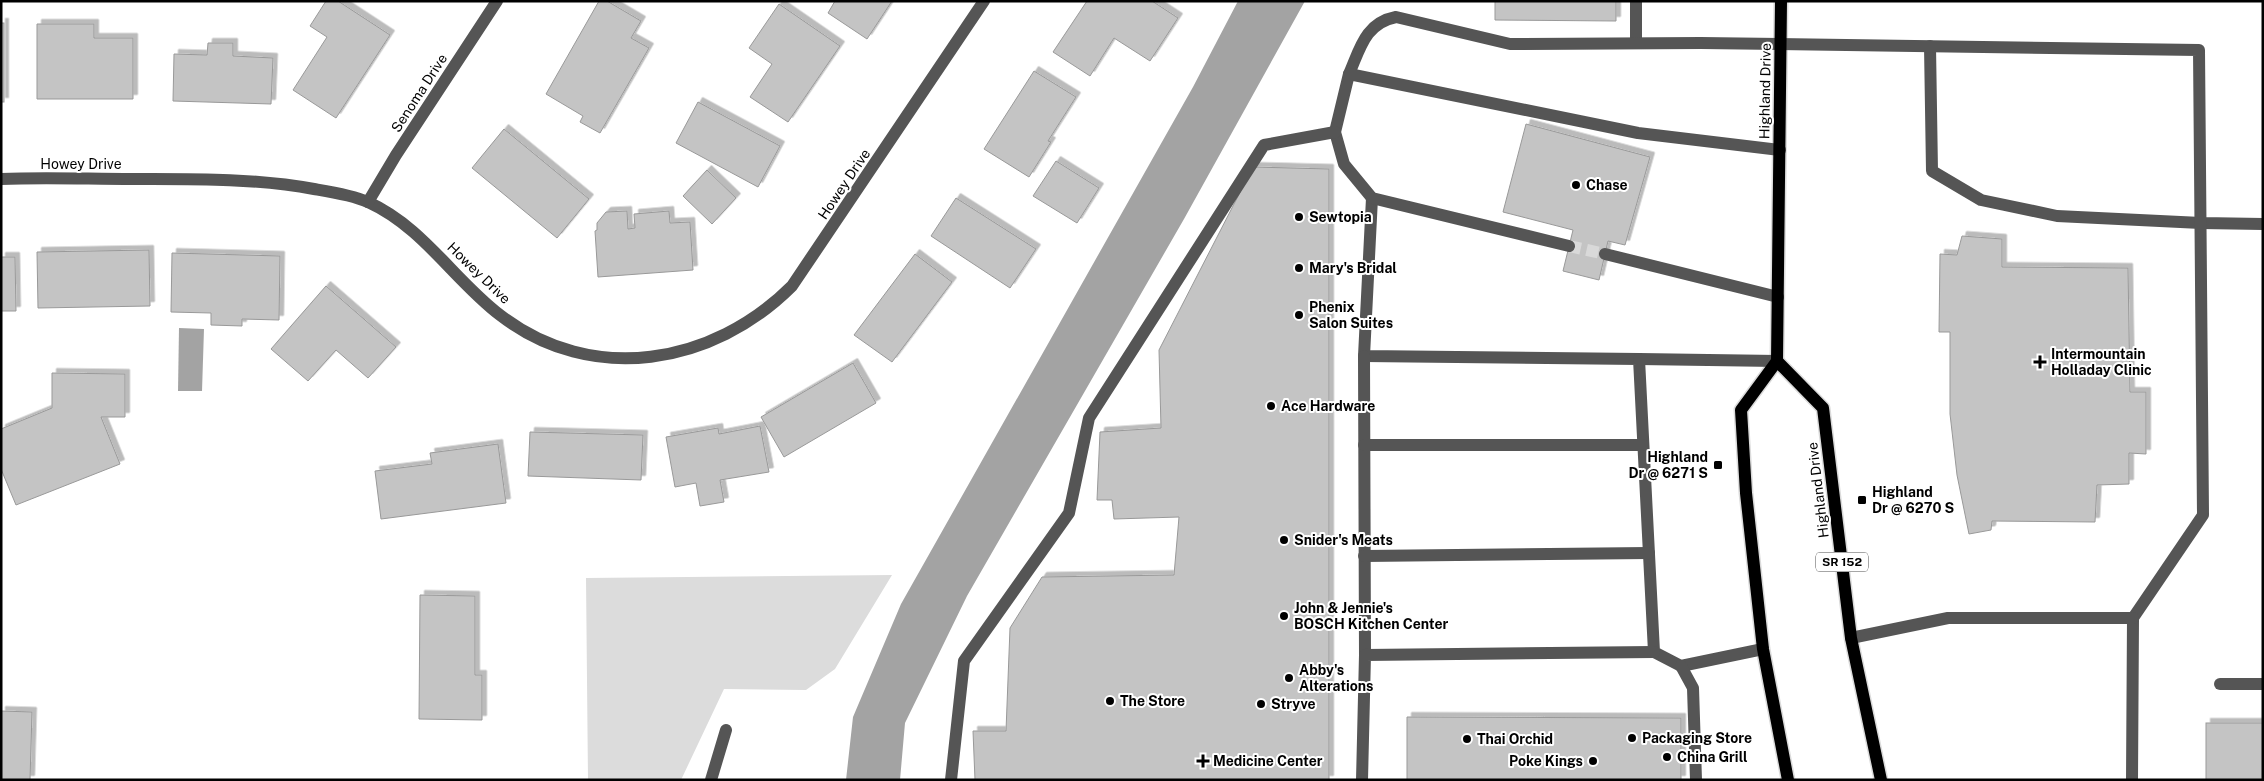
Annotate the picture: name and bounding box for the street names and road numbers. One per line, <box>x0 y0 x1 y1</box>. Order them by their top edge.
street label: Highland Drive <box>1756 43 1774 139</box>
street label: Senoma Drive <box>388 51 450 135</box>
street label: Howey Drive <box>815 146 873 222</box>
street label: Howey Drive <box>40 156 122 172</box>
street label: Howey Drive <box>444 239 514 307</box>
street label: Highland Drive <box>1804 441 1832 539</box>
road number: SR 152 <box>1816 552 1868 572</box>

